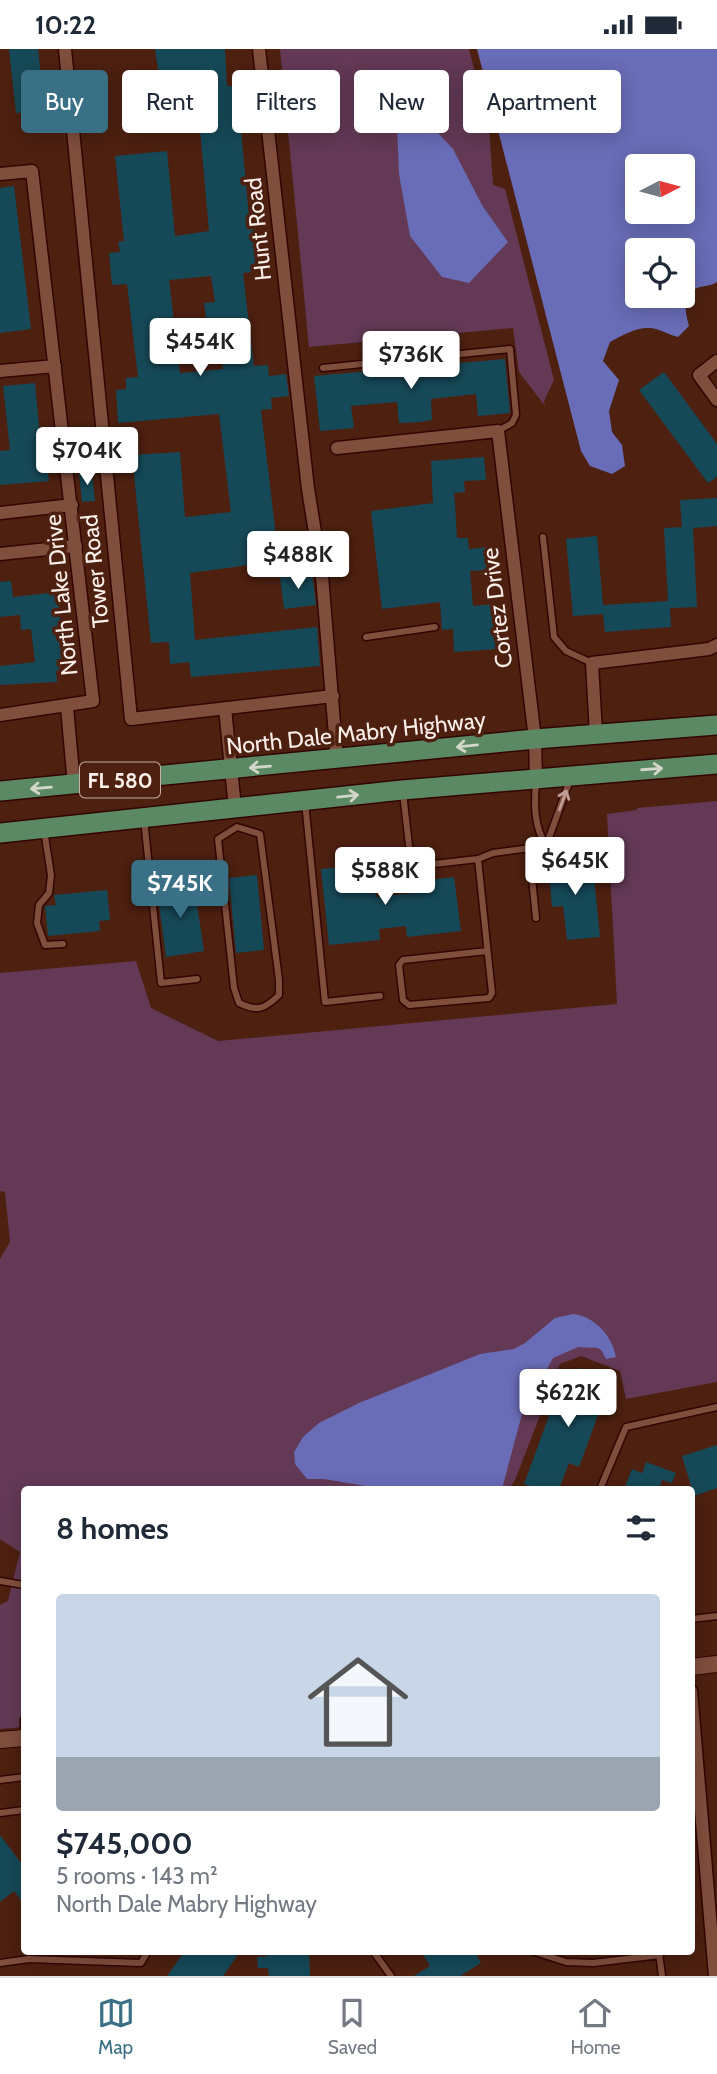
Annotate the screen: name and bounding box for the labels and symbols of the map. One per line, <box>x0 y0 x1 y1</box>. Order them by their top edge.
north arrow <box>625 154 695 224</box>
street label: Hunt Road <box>239 176 277 282</box>
pin: $454K <box>151 319 249 378</box>
pin: $736K <box>362 331 460 391</box>
pin: $704K <box>38 427 136 487</box>
street label: North Lake Drive <box>39 513 83 677</box>
street label: Tower Road <box>75 513 115 629</box>
pin: $488K <box>249 531 347 591</box>
street label: Cortez Drive <box>476 546 518 670</box>
street label: North Dale Mabry Highway <box>225 705 488 761</box>
one-way arrow <box>456 740 479 753</box>
one-way arrow <box>249 761 271 774</box>
one-way arrow <box>641 762 663 775</box>
road number: FL 580 <box>80 763 160 797</box>
one-way arrow <box>30 782 53 795</box>
one-way arrow <box>336 789 359 802</box>
one-way arrow <box>558 789 571 811</box>
pin: $645K <box>526 837 624 897</box>
pin: $588K <box>336 847 434 907</box>
pin: $745K <box>131 861 229 920</box>
pin: $622K <box>519 1369 617 1429</box>

